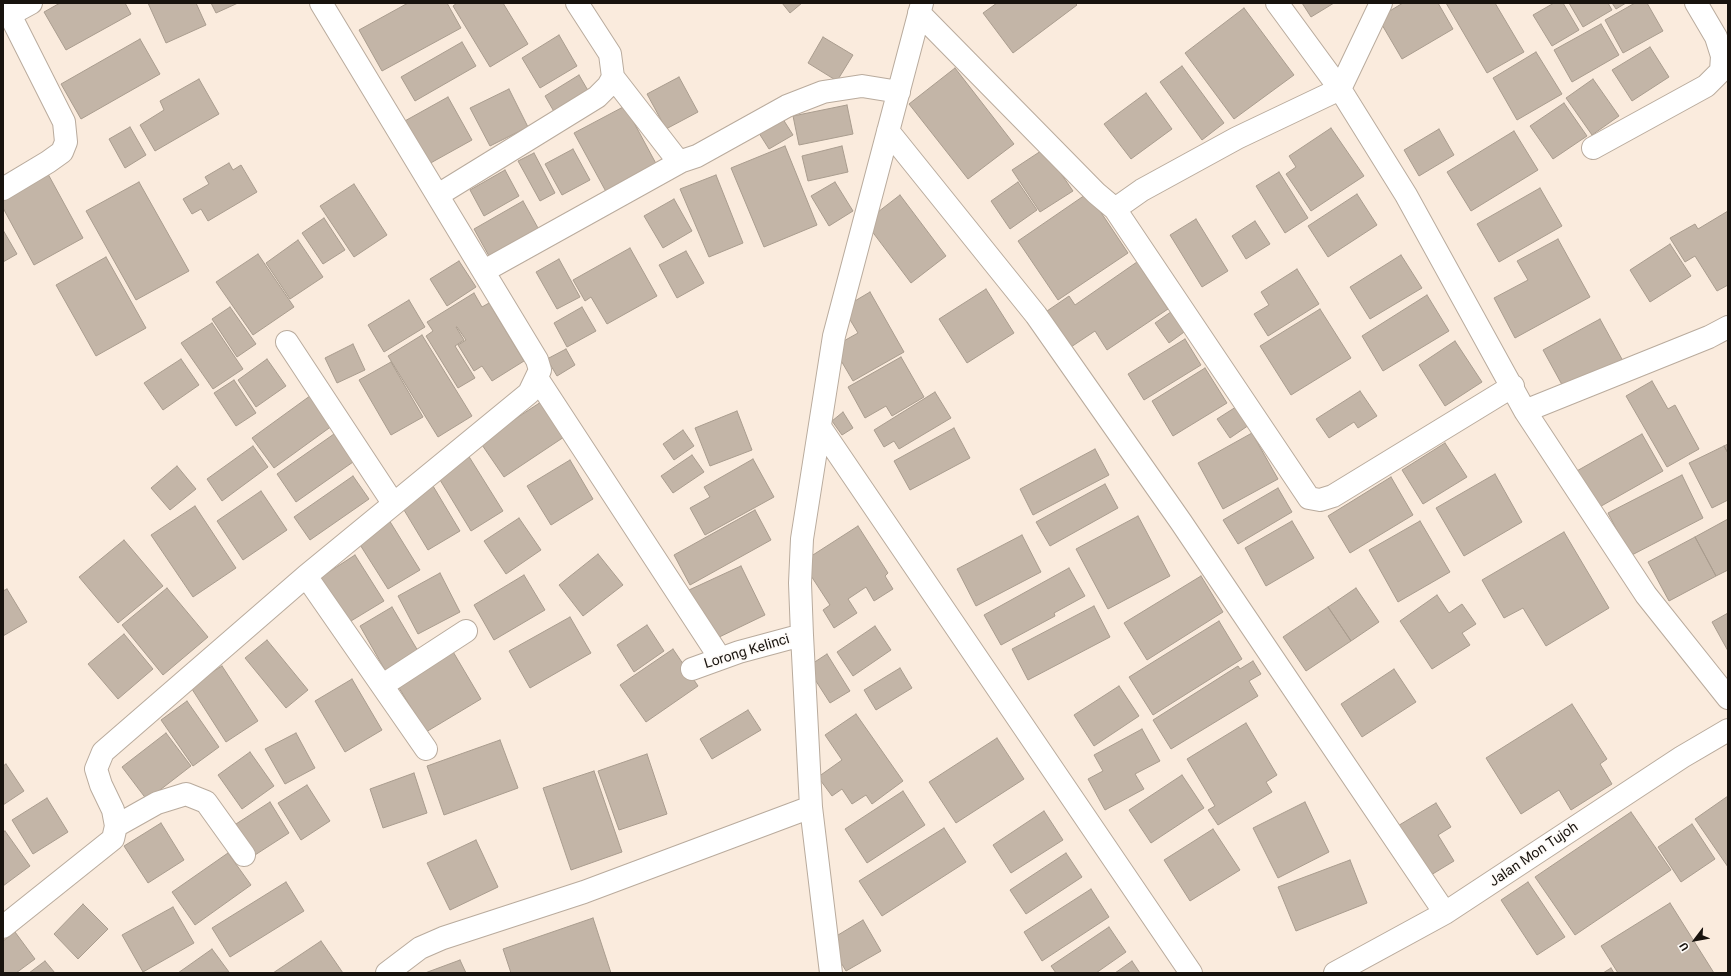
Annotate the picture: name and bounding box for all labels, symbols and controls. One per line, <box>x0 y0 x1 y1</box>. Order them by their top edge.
street label: Lorong Kelinci <box>702 631 792 673</box>
street label: Jalan Mon Tujoh <box>1486 819 1582 891</box>
north arrow <box>1675 920 1715 960</box>
text: U <box>1677 940 1692 953</box>

